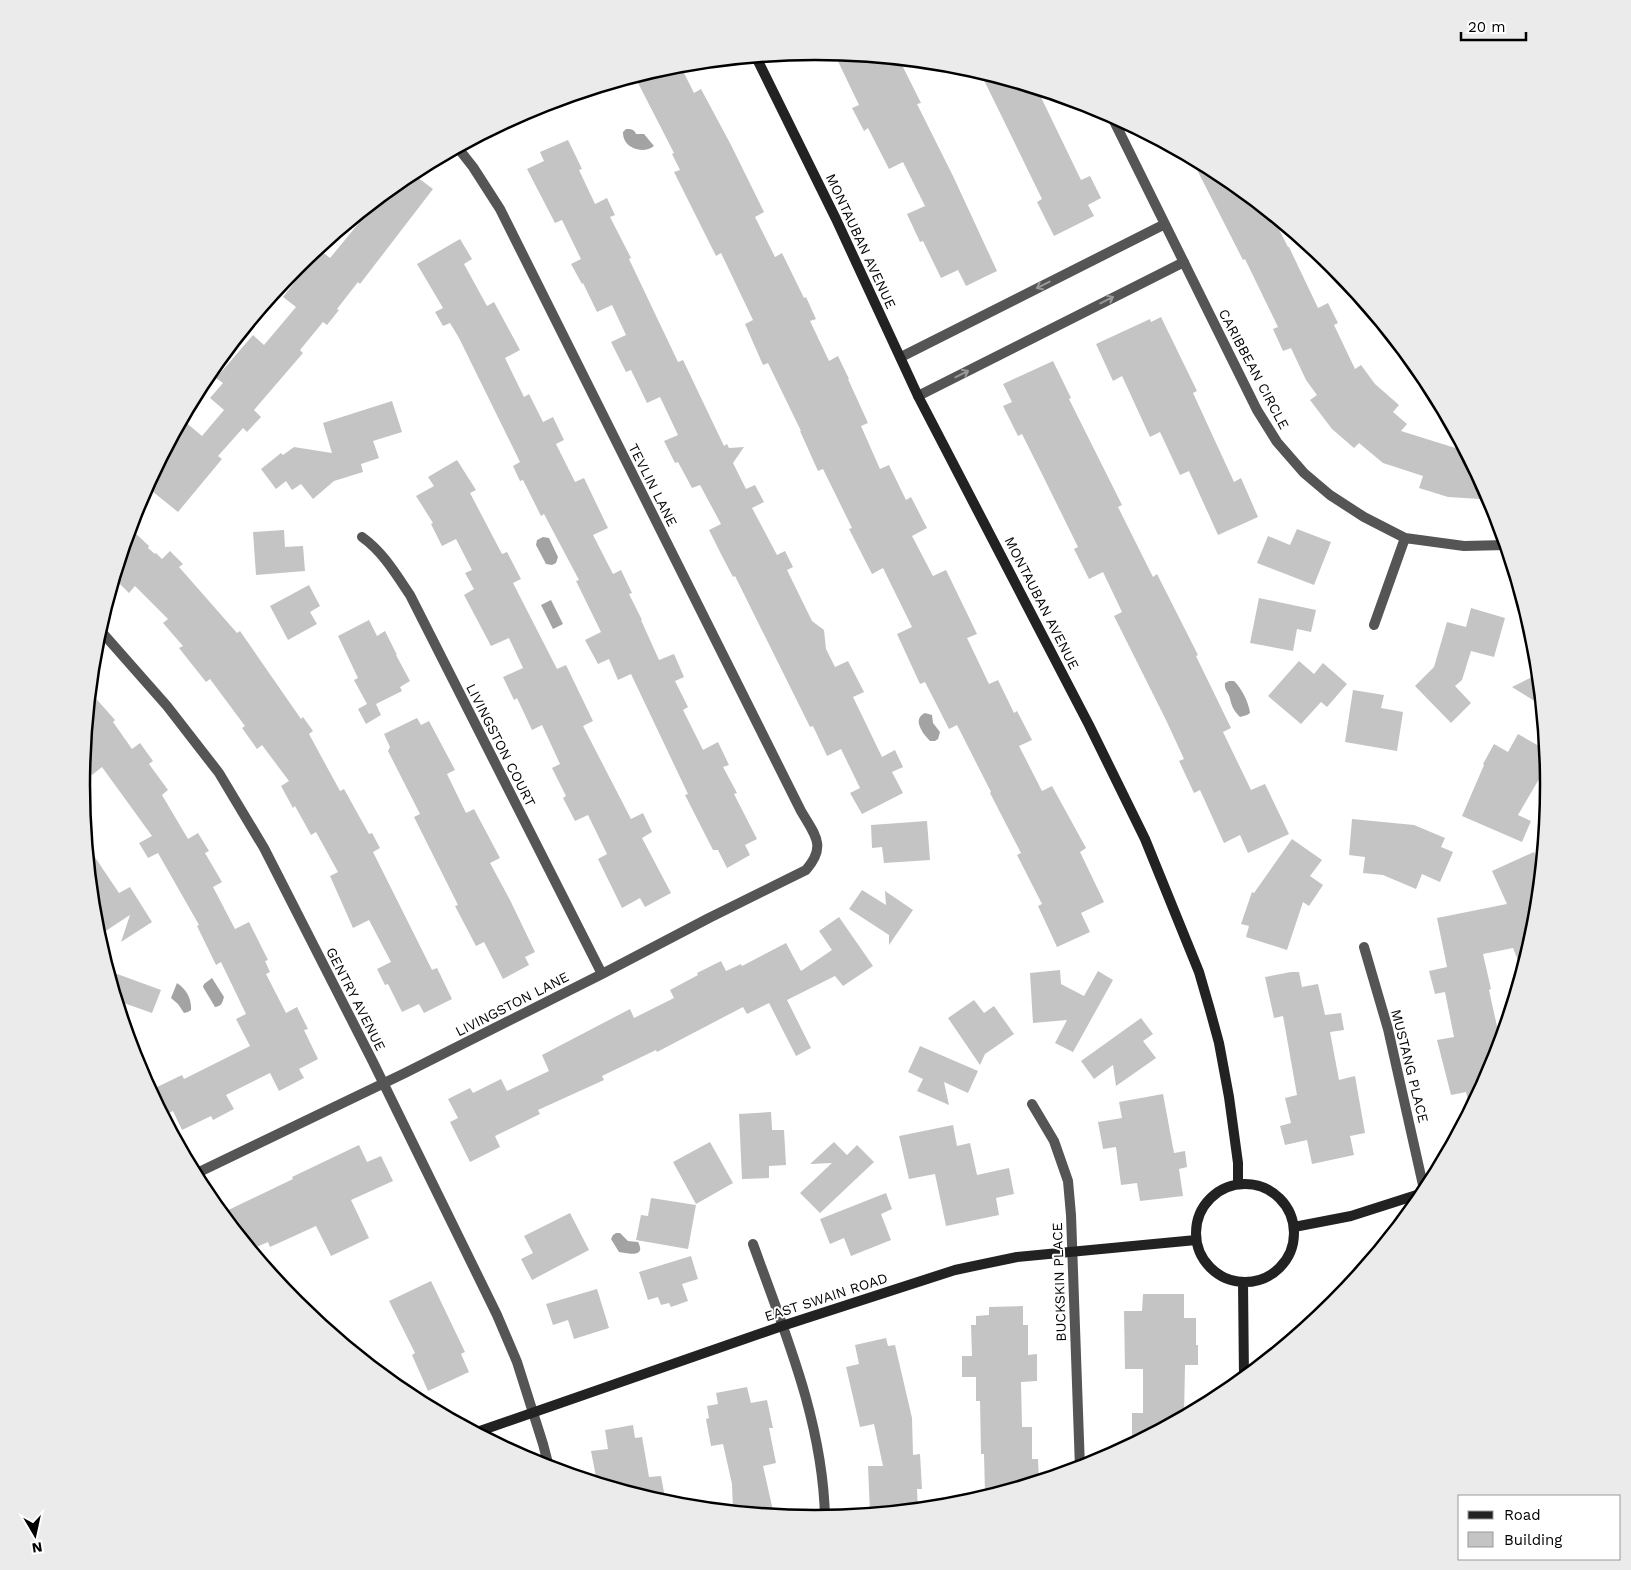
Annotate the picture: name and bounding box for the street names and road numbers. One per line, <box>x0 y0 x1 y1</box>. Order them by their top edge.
street label: MONTAUBAN AVENUE <box>823 171 899 311</box>
street label: CARIBBEAN CIRCLE <box>1216 306 1292 432</box>
street label: TEVLIN LANE <box>625 441 681 529</box>
street label: MONTAUBAN AVENUE <box>1002 534 1083 672</box>
street label: LIVINGSTON COURT <box>463 681 539 810</box>
street label: GENTRY AVENUE <box>323 945 389 1053</box>
street label: LIVINGSTON LANE <box>453 968 571 1040</box>
street label: MUSTANG PLACE <box>1388 1008 1432 1124</box>
street label: BUCKSKIN PLACE <box>1049 1222 1069 1342</box>
street label: EAST SWAIN ROAD <box>762 1270 890 1324</box>

